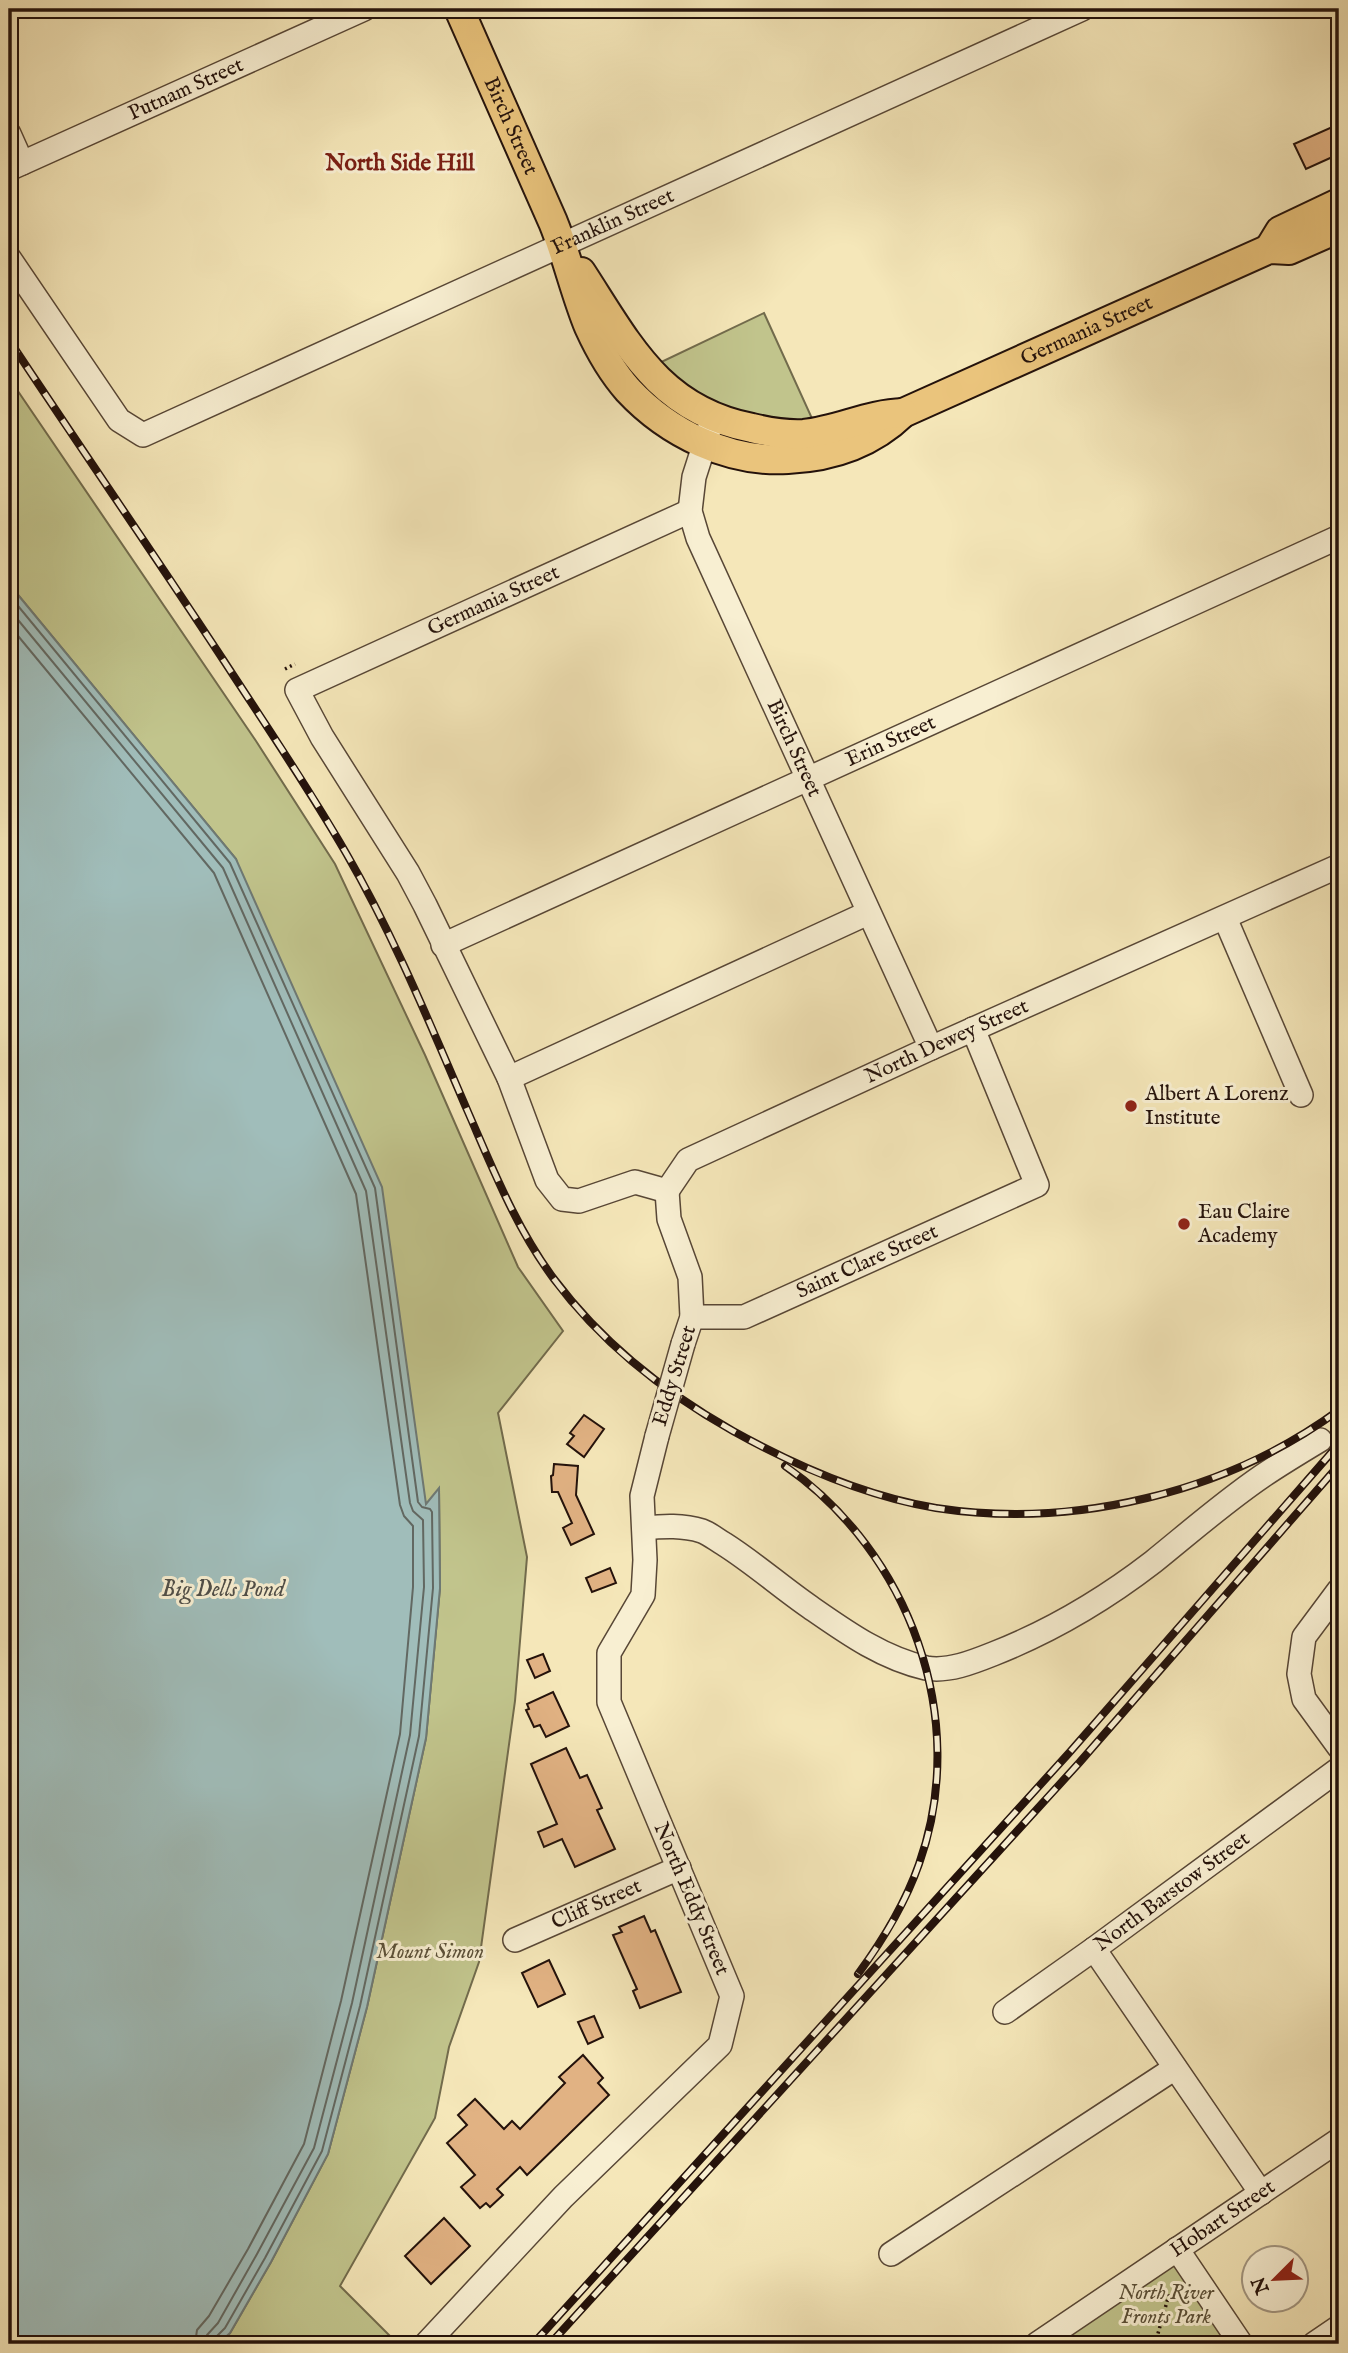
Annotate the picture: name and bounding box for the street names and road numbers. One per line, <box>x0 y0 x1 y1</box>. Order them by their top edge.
street label: Putnam Street <box>124 52 248 127</box>
street label: Birch Street <box>477 73 544 179</box>
street label: Franklin Street <box>547 182 678 261</box>
street label: Germania Street <box>1016 289 1157 372</box>
street label: Germania Street <box>423 559 564 642</box>
street label: Birch Street <box>760 695 828 801</box>
street label: Erin Street <box>842 709 940 773</box>
street label: North Dewey Street <box>861 993 1033 1090</box>
street label: Saint Clare Street <box>792 1218 942 1305</box>
street label: Eddy Street <box>647 1322 703 1430</box>
street label: North Eddy Street <box>647 1818 735 1980</box>
street label: North Barstow Street <box>1089 1825 1255 1958</box>
street label: Cliff Street <box>547 1873 646 1936</box>
street label: Hobart Street <box>1165 2174 1280 2264</box>

